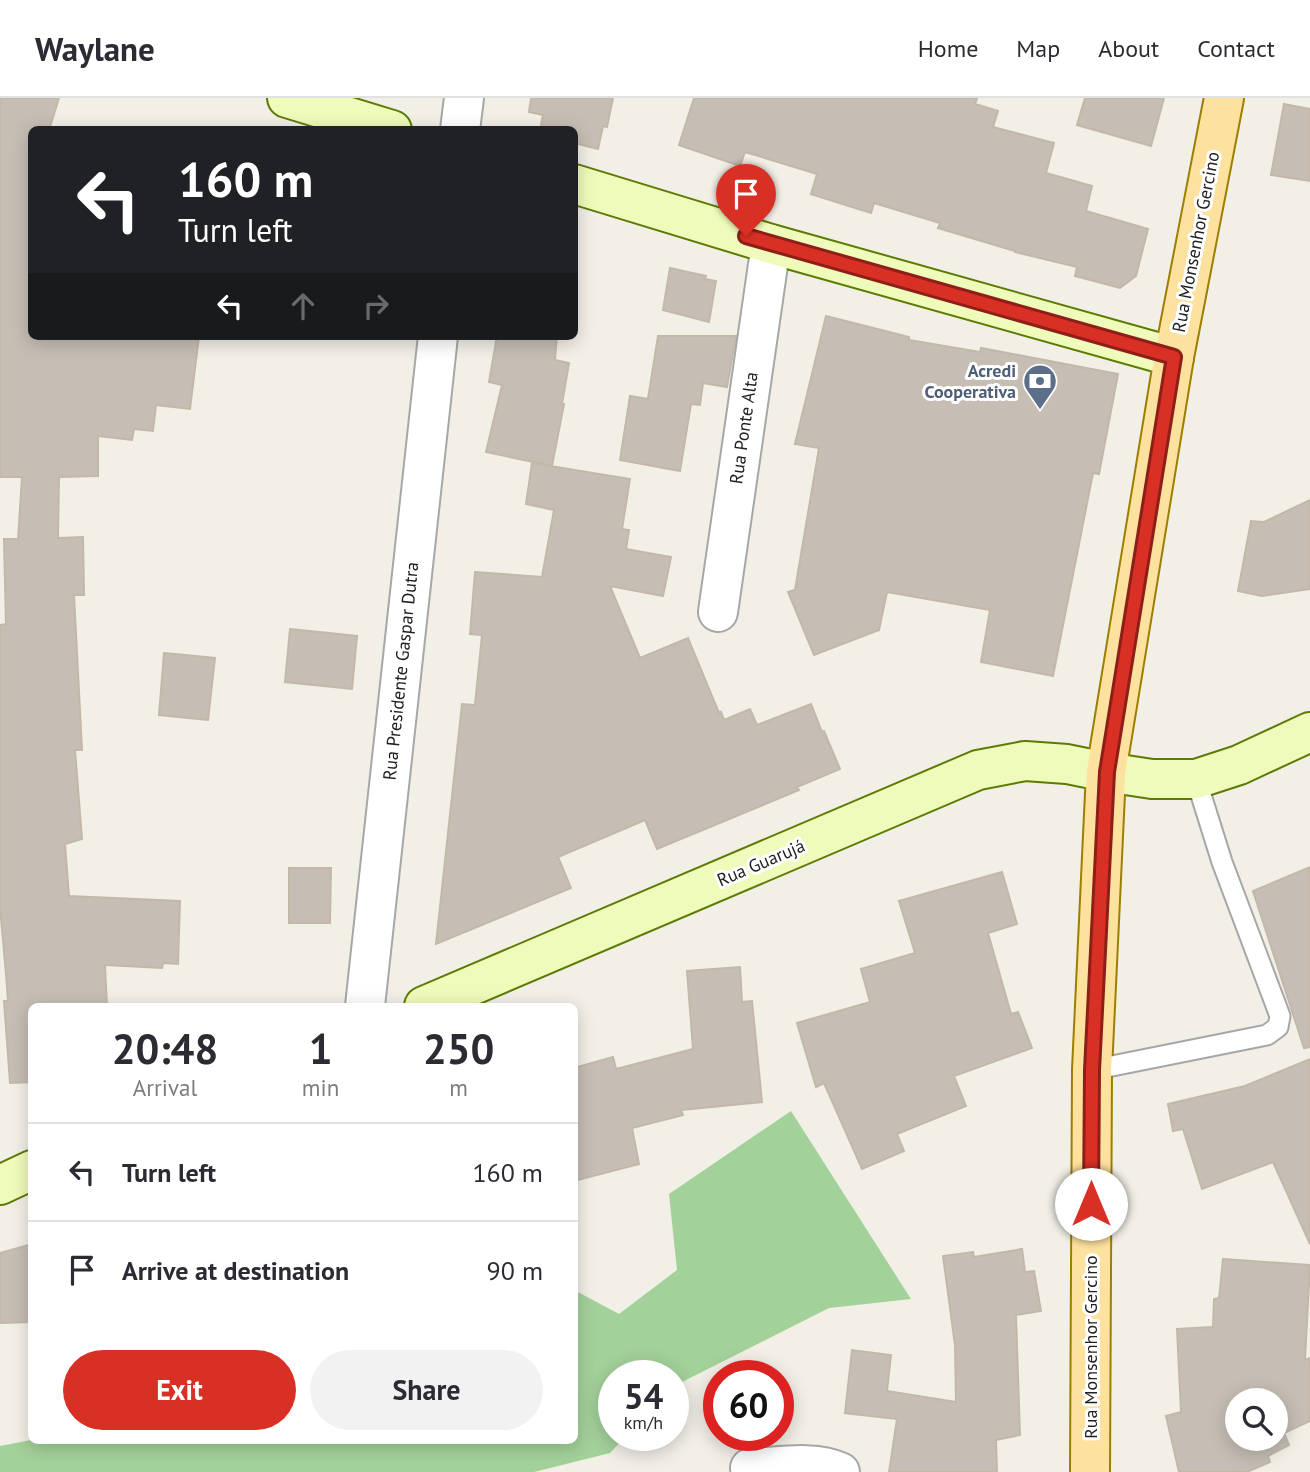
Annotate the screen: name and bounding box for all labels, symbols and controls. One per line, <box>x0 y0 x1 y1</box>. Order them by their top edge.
text: Waylane <box>35 27 155 70</box>
text: Home <box>918 33 978 64</box>
text: Map <box>1016 33 1060 64</box>
text: About <box>1098 33 1159 64</box>
text: Contact <box>1197 33 1275 64</box>
text: 160 m <box>178 147 313 211</box>
street label: Rua Monsenhor Gercino <box>1167 150 1224 334</box>
icon: left <box>63 154 154 245</box>
pin <box>716 164 776 236</box>
icon: arrive <box>727 175 765 213</box>
text: Turn left <box>178 209 293 251</box>
icon: left <box>211 287 249 325</box>
icon: ahead <box>284 287 322 325</box>
icon: right <box>357 287 395 325</box>
place label: Acredi Cooperativa <box>925 359 1016 403</box>
bank icon: Acredi Cooperativa <box>1021 362 1059 411</box>
street label: Rua Ponte Alta <box>724 370 763 485</box>
street label: Rua Presidente Gaspar Dutra <box>378 561 423 781</box>
street label: Rua Guarujá <box>713 834 808 891</box>
text: 20:48 <box>112 1021 218 1076</box>
text: 1 <box>309 1021 332 1076</box>
text: 250 <box>423 1021 494 1076</box>
text: Arrival <box>133 1073 197 1102</box>
text: min <box>302 1073 339 1102</box>
text: m <box>449 1073 468 1102</box>
icon: left <box>63 1153 101 1191</box>
text: Turn left <box>122 1156 216 1189</box>
text: 160 m <box>472 1156 543 1189</box>
position arrow <box>1054 1167 1128 1241</box>
icon: arrive <box>63 1251 101 1289</box>
text: Arrive at destination <box>122 1254 349 1287</box>
text: 90 m <box>487 1254 543 1287</box>
street label: Rua Monsenhor Gercino <box>1079 1255 1102 1439</box>
button: Exit <box>63 1350 296 1430</box>
button: Share <box>310 1350 543 1430</box>
speed limit sign: 60 <box>703 1360 794 1451</box>
text: 54 <box>624 1373 663 1419</box>
map controls <box>1225 1388 1288 1451</box>
button: search <box>1225 1388 1288 1451</box>
text: km/h <box>624 1411 663 1434</box>

